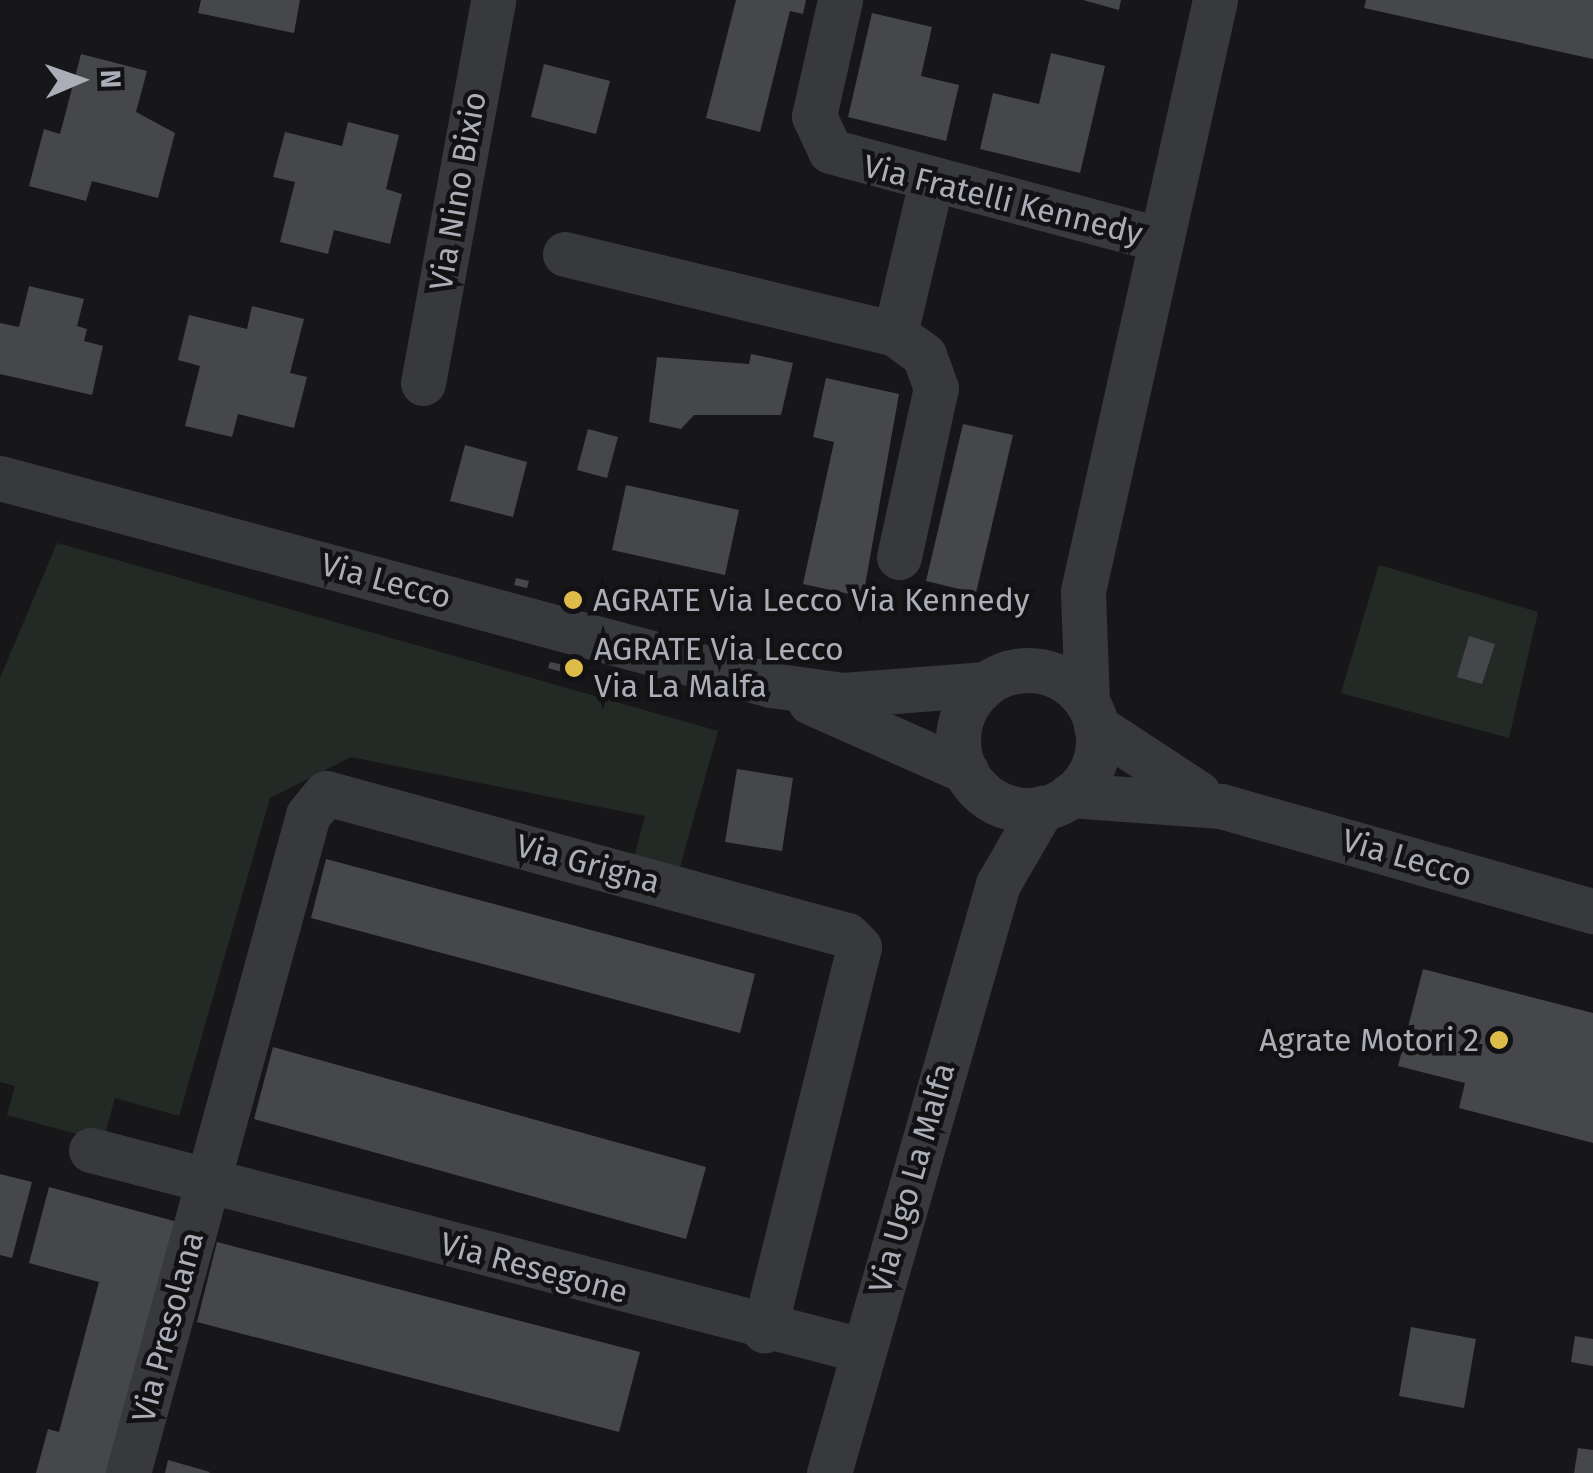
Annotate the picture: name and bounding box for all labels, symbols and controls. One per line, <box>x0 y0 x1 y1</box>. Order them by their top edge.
north arrow <box>30 30 130 130</box>
text: N <box>94 69 127 89</box>
street label: Via Nino Bixio <box>422 89 494 293</box>
street label: Via Fratelli Kennedy <box>859 147 1147 253</box>
street label: Via Lecco <box>317 545 455 617</box>
place label: AGRATE Via Lecco Via Kennedy <box>593 581 1030 619</box>
marker: AGRATE Via Lecco Via Kennedy <box>562 589 584 611</box>
place label: AGRATE Via Lecco Via La Malfa <box>594 631 844 706</box>
marker: AGRATE Via Lecco Via La Malfa <box>563 657 585 679</box>
street label: Via Lecco <box>1338 821 1476 895</box>
street label: Via Grigna <box>512 826 664 902</box>
place label: Agrate Motori 2 <box>1259 1021 1479 1059</box>
marker: Agrate Motori 2 <box>1488 1029 1510 1051</box>
street label: Via Ugo La Malfa <box>861 1059 963 1297</box>
street label: Via Resegone <box>436 1225 632 1311</box>
street label: Via Presolana <box>124 1227 212 1427</box>

